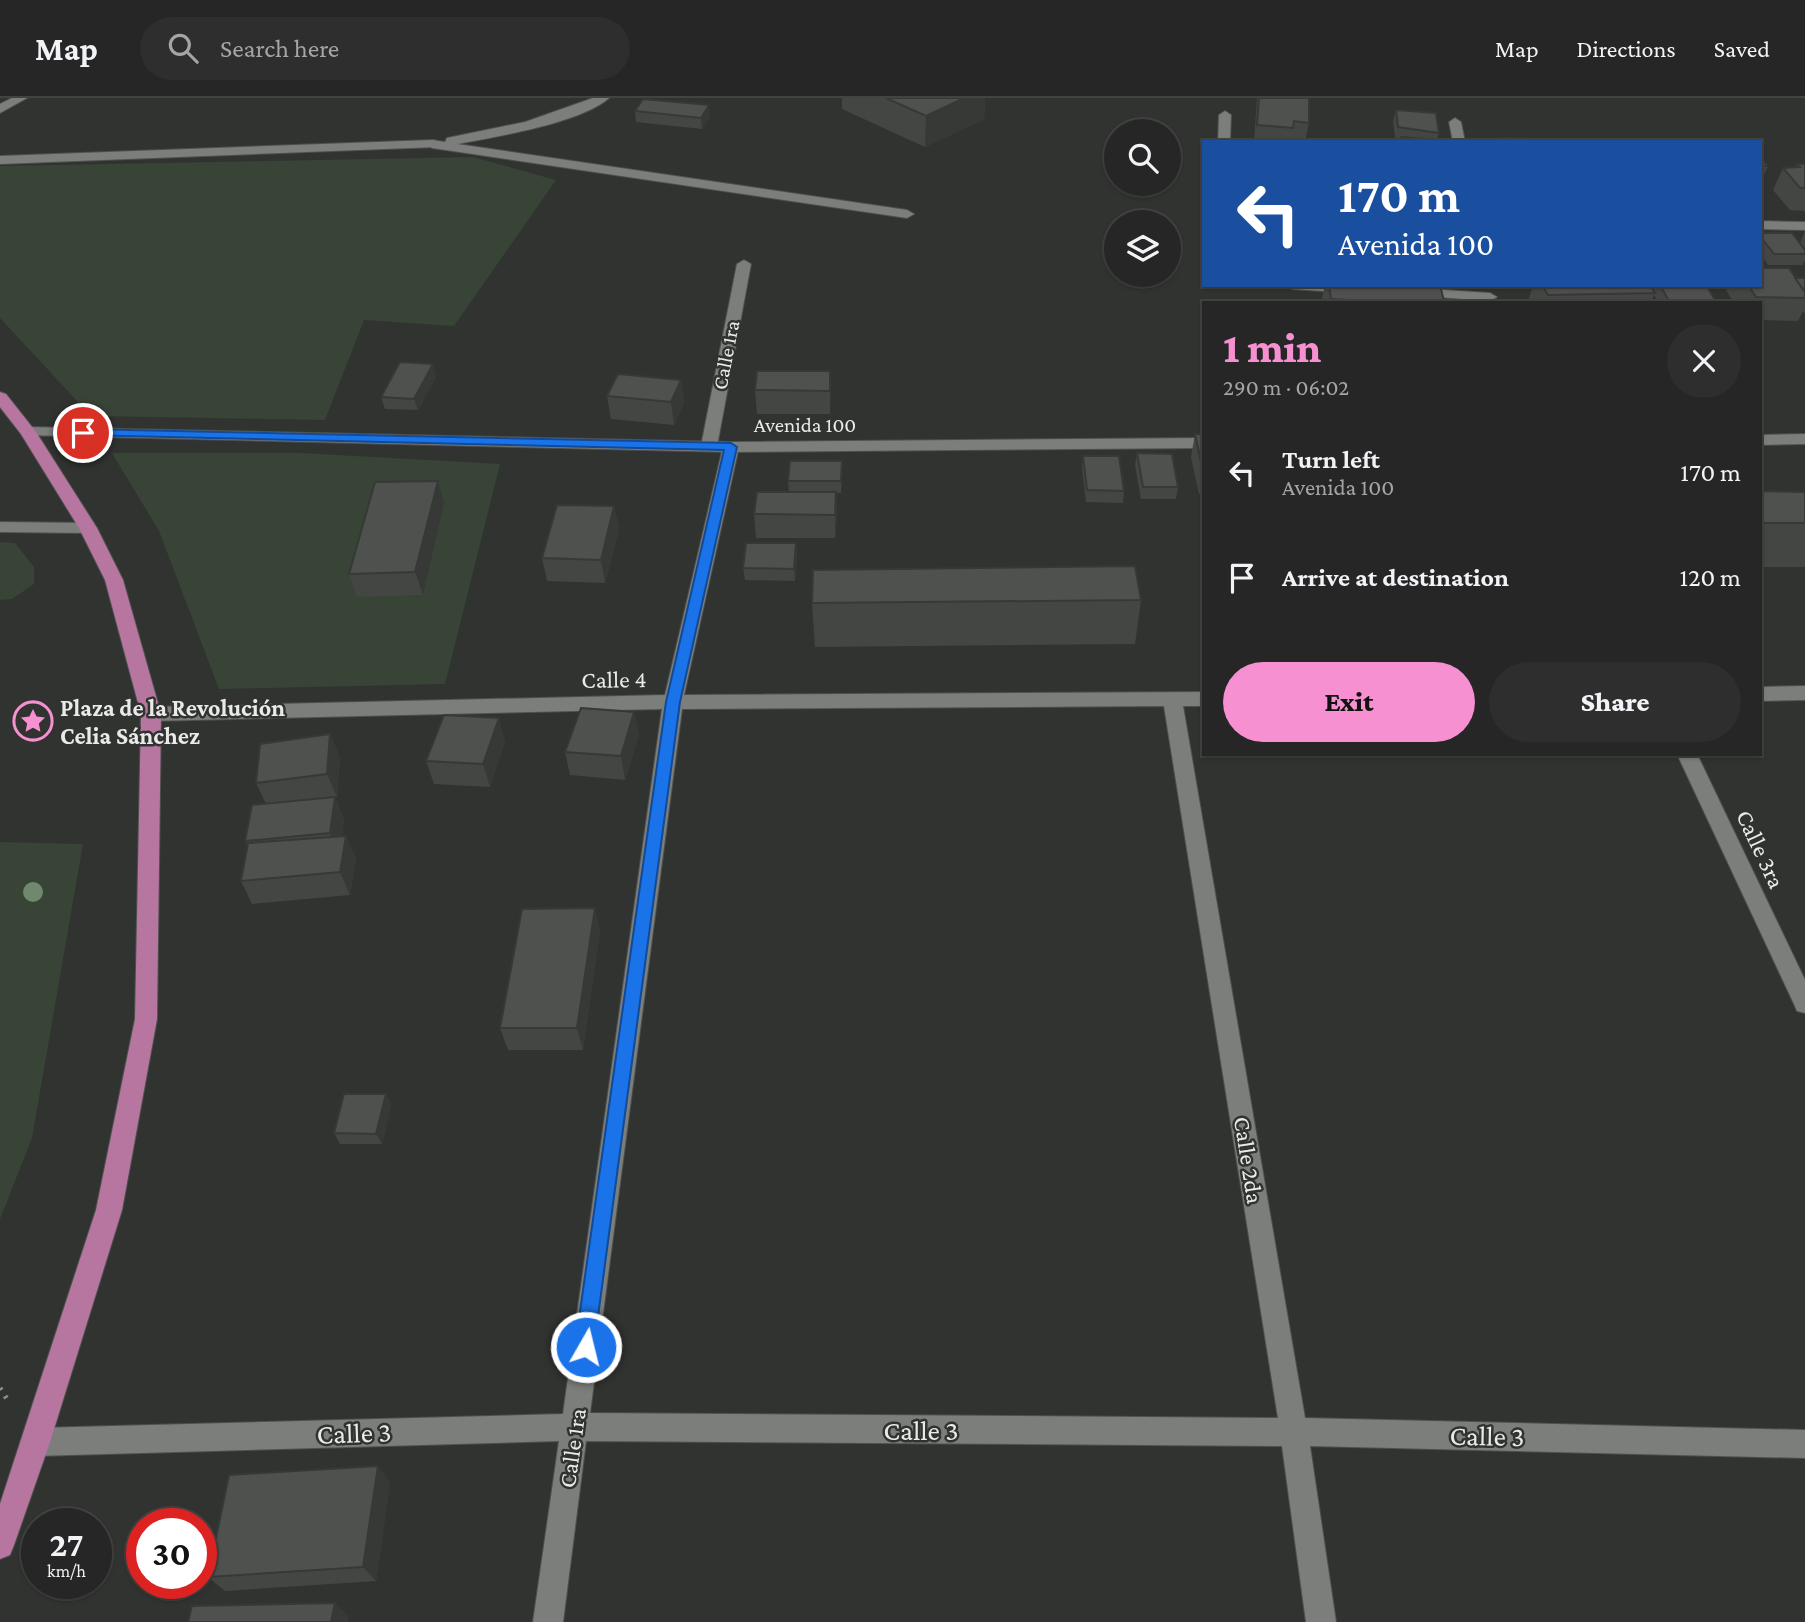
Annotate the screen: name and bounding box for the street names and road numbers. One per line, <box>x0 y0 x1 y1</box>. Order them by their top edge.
street label: Calle 1ra <box>708 318 745 392</box>
street label: Avenida 100 <box>754 413 856 437</box>
street label: Calle 4 <box>581 665 647 693</box>
street label: Calle 3ra <box>1731 806 1791 892</box>
street label: Calle 2da <box>1229 1114 1269 1206</box>
street label: Calle 1ra <box>553 1407 591 1489</box>
street label: Calle 3 <box>884 1415 958 1446</box>
street label: Calle 3 <box>316 1416 392 1450</box>
street label: Calle 3 <box>1449 1420 1525 1452</box>

